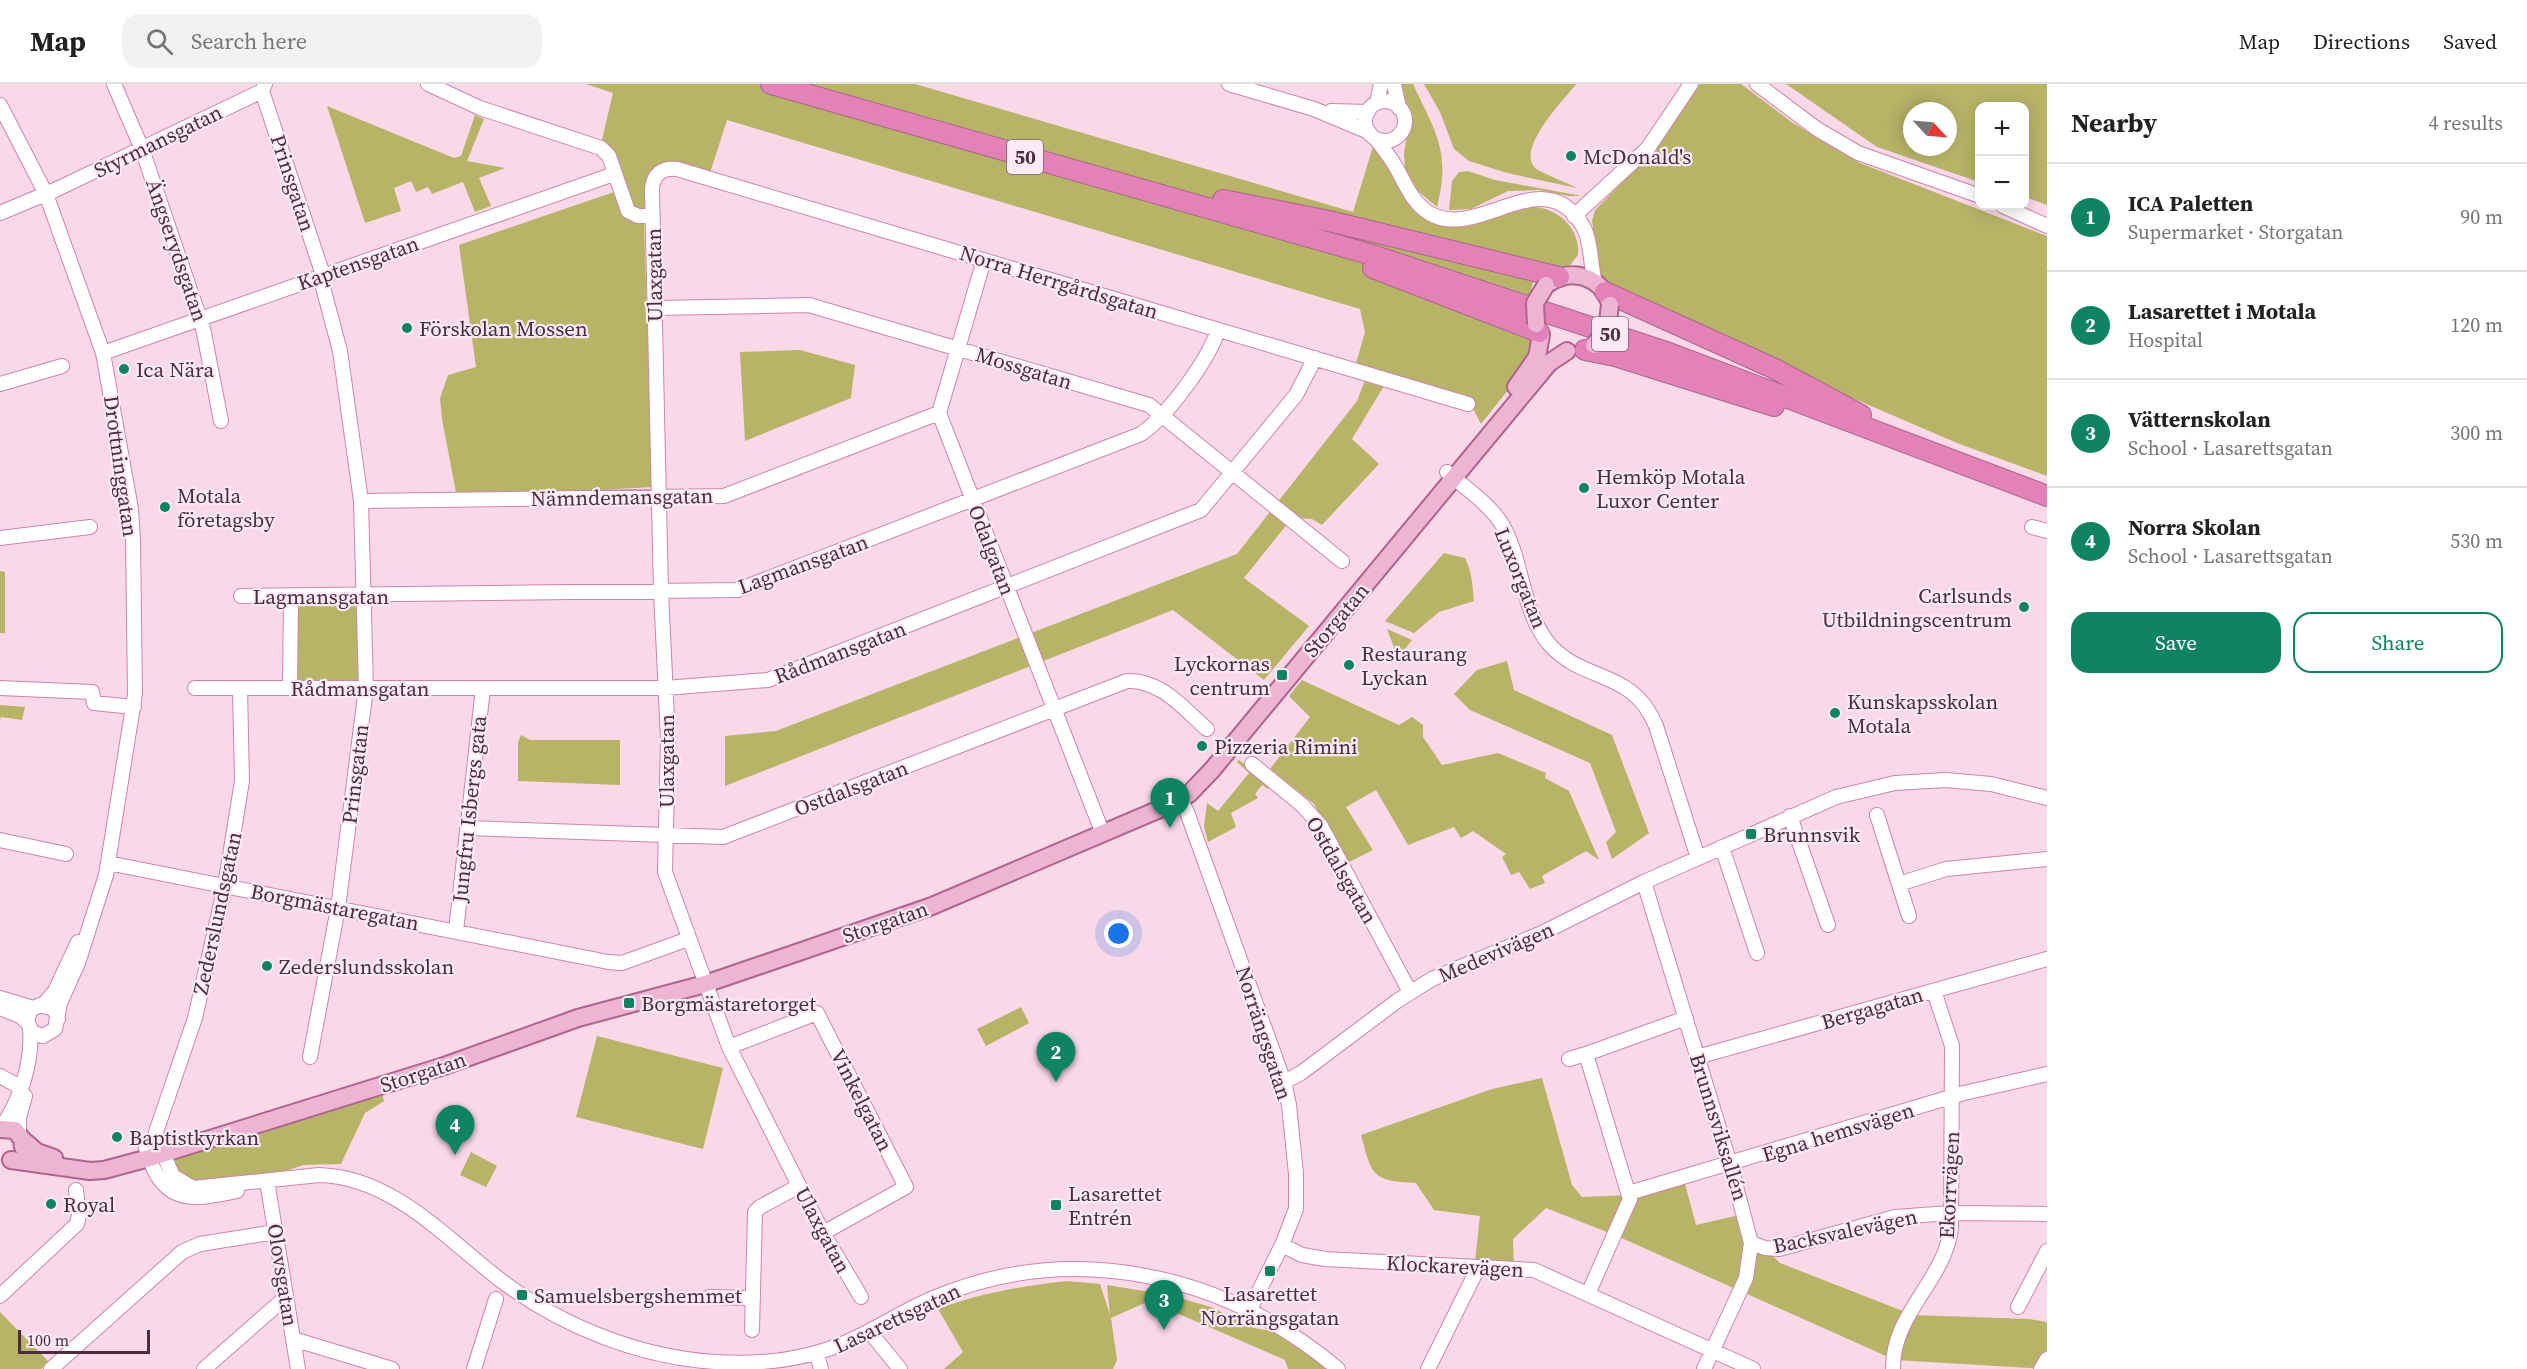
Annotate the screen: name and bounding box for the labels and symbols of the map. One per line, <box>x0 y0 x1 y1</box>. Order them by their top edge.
street label: Styrmansgatan <box>89 97 227 185</box>
north arrow <box>1903 102 1957 156</box>
street label: Prinsgatan <box>264 131 322 235</box>
road number: 50 <box>1007 140 1043 174</box>
place label: McDonald's <box>1583 142 1691 171</box>
marker: McDonald's <box>1564 149 1578 163</box>
street label: Ängserydsgatan <box>139 175 215 325</box>
street label: Ulaxgatan <box>639 227 669 322</box>
street label: Kaptensgatan <box>293 229 423 297</box>
street label: Norra Herrgårdsgatan <box>956 238 1162 326</box>
place label: Förskolan Mossen <box>419 314 588 343</box>
road number: 50 <box>1592 317 1628 351</box>
marker: Förskolan Mossen <box>400 321 414 335</box>
street label: Mossgatan <box>972 340 1076 397</box>
place label: Ica Nära <box>136 355 215 384</box>
marker: Ica Nära <box>117 362 131 376</box>
street label: Drottninggatan <box>97 393 145 539</box>
place label: Hemköp Motala Luxor Center <box>1596 462 1746 515</box>
place label: Motala företagsby <box>177 481 275 534</box>
street label: Nämndemansgatan <box>530 481 714 513</box>
marker: Hemköp Motala Luxor Center <box>1577 481 1591 495</box>
marker: Motala företagsby <box>158 500 172 514</box>
street label: Odalgatan <box>962 501 1023 600</box>
street label: Luxorgatan <box>1488 523 1554 633</box>
street label: Lagmansgatan <box>734 527 872 601</box>
street label: Storgatan <box>1296 576 1376 663</box>
place label: Carlsunds Utbildningscentrum <box>1822 581 2012 634</box>
street label: Lagmansgatan <box>253 582 390 611</box>
marker: Carlsunds Utbildningscentrum <box>2017 600 2031 614</box>
street label: Rådmansgatan <box>770 613 910 690</box>
place label: Restaurang Lyckan <box>1361 639 1467 692</box>
place label: Lyckornas centrum <box>1174 649 1270 702</box>
marker: Restaurang Lyckan <box>1342 658 1356 672</box>
marker: Lyckornas centrum <box>1275 668 1289 682</box>
street label: Rådmansgatan <box>291 674 430 703</box>
place label: Kunskapsskolan Motala <box>1847 687 1998 740</box>
marker: Kunskapsskolan Motala <box>1828 706 1842 720</box>
street label: Jungfru Isbergs gata <box>445 714 493 905</box>
street label: Ulaxgatan <box>652 714 681 808</box>
street label: Prinsgatan <box>334 722 376 826</box>
place label: Pizzeria Rimini <box>1214 732 1358 761</box>
marker: Pizzeria Rimini <box>1195 739 1209 753</box>
street label: Ostdalsgatan <box>790 753 912 823</box>
pin: 1 <box>1150 778 1190 828</box>
street label: Ostdalsgatan <box>1299 811 1385 929</box>
place label: Brunnsvik <box>1763 820 1861 849</box>
marker: Brunnsvik <box>1744 827 1758 841</box>
street label: Zederslundsgatan <box>186 829 248 997</box>
street label: Borgmästaregatan <box>248 876 422 938</box>
street label: Storgatan <box>838 894 932 950</box>
street label: Medevivägen <box>1434 915 1559 989</box>
your location <box>1104 919 1133 948</box>
place label: Zederslundsskolan <box>279 952 454 981</box>
marker: Zederslundsskolan <box>260 959 274 973</box>
street label: Norrängsgatan <box>1229 962 1299 1104</box>
street label: Bergagatan <box>1818 980 1927 1036</box>
place label: Borgmästaretorget <box>641 989 816 1018</box>
marker: Borgmästaretorget <box>622 996 636 1010</box>
pin: 2 <box>1036 1032 1076 1082</box>
street label: Storgatan <box>376 1044 470 1100</box>
street label: Vinkelgatan <box>824 1044 900 1156</box>
street label: Brunnsviksallén <box>1683 1050 1755 1205</box>
street label: Egna hemsvägen <box>1758 1095 1918 1169</box>
pin: 4 <box>436 1106 474 1155</box>
place label: Baptistkyrkan <box>129 1123 259 1152</box>
marker: Baptistkyrkan <box>110 1130 124 1144</box>
street label: Ekorrvägen <box>1932 1130 1966 1240</box>
place label: Lasarettet Entrén <box>1068 1179 1162 1232</box>
street label: Ulaxgatan <box>788 1182 858 1279</box>
place label: Royal <box>63 1190 115 1219</box>
marker: Royal <box>44 1197 58 1211</box>
marker: Lasarettet Entrén <box>1049 1198 1063 1212</box>
street label: Backsvalevägen <box>1770 1201 1920 1260</box>
street label: Olovsgatan <box>261 1222 305 1329</box>
street label: Klockarevägen <box>1385 1248 1525 1284</box>
marker: Lasarettet Norrängsgatan <box>1263 1264 1277 1278</box>
street label: Lasarettsgatan <box>829 1276 965 1360</box>
place label: Lasarettet Norrängsgatan <box>1201 1279 1340 1332</box>
pin: 3 <box>1144 1280 1184 1330</box>
place label: Samuelsbergshemmet <box>534 1281 742 1310</box>
marker: Samuelsbergshemmet <box>515 1288 529 1302</box>
scale bar <box>18 1327 150 1354</box>

